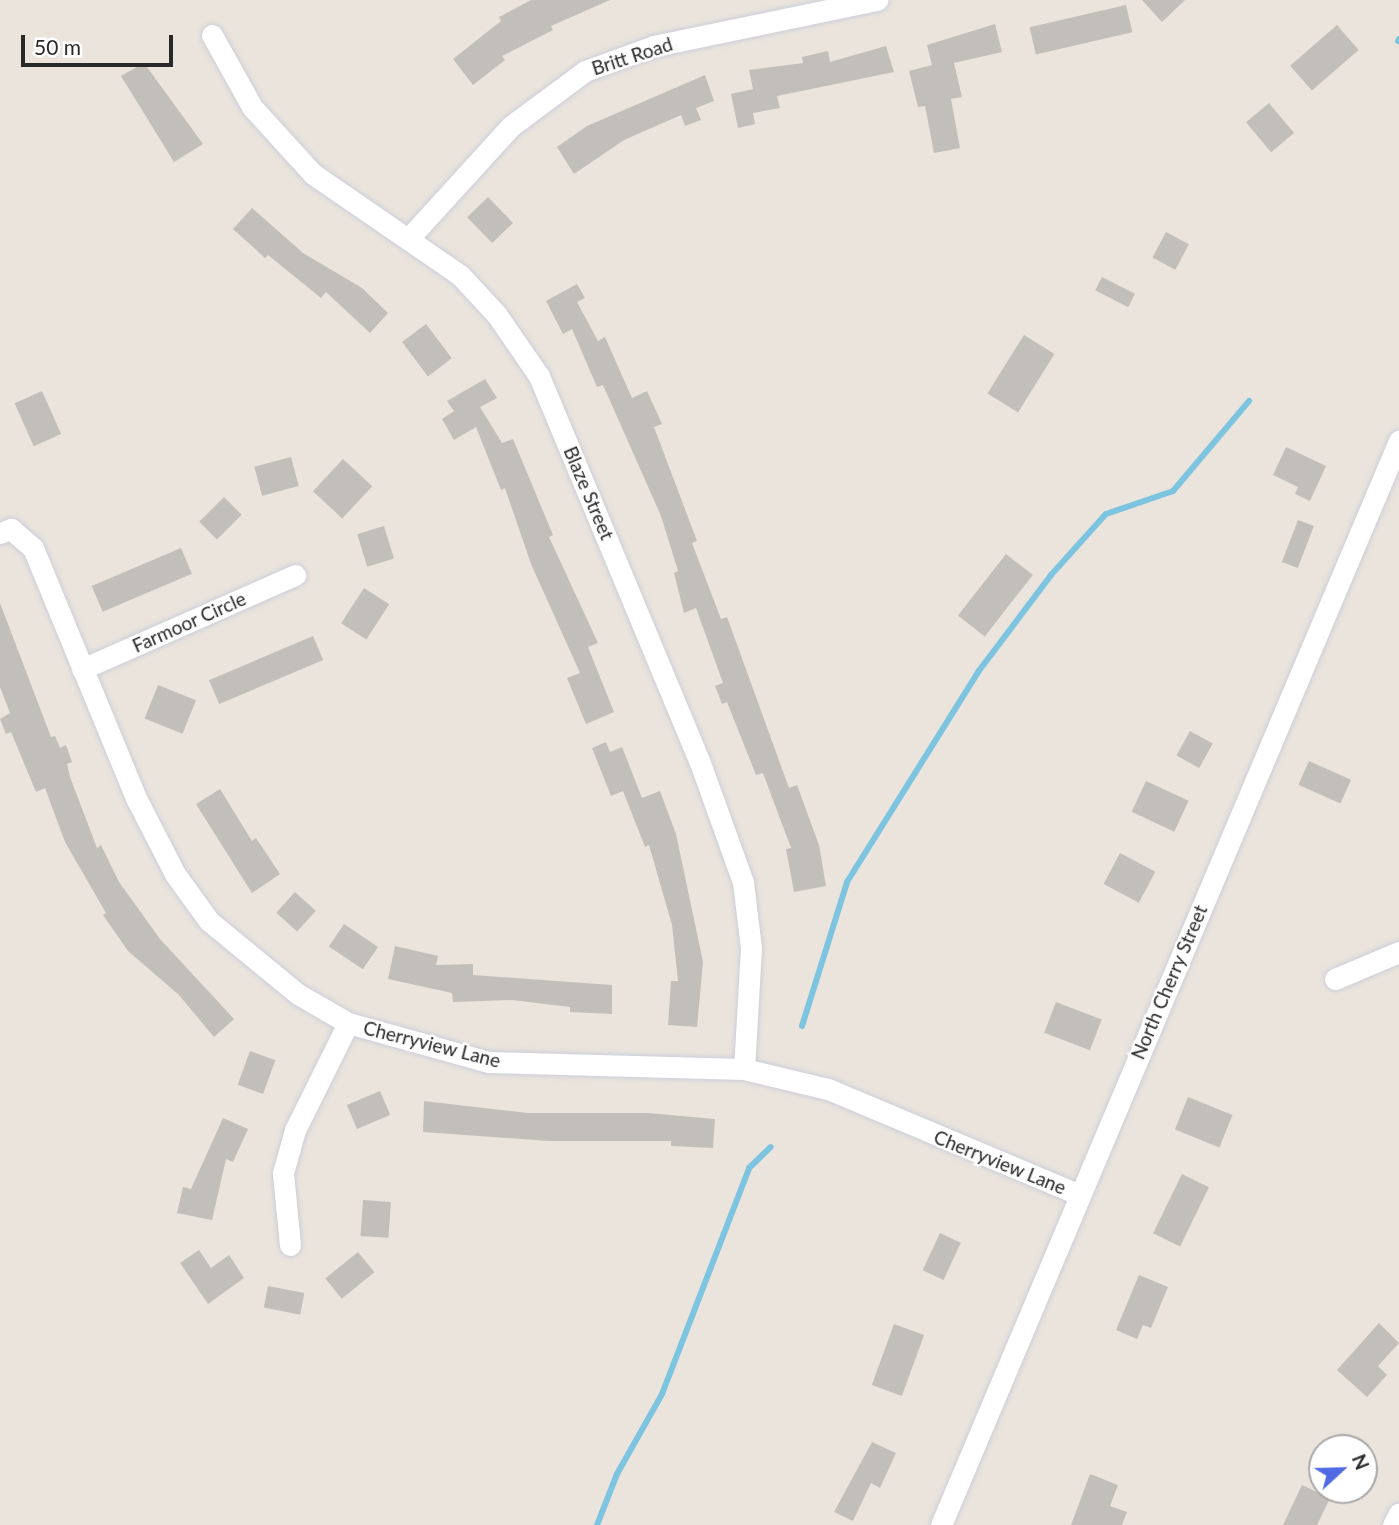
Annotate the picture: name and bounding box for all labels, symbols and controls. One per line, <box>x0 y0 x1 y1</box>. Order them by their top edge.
scale bar <box>24 21 177 65</box>
street label: Britt Road <box>589 32 675 80</box>
text: 50 m <box>34 34 81 59</box>
street label: Blaze Street <box>559 443 619 543</box>
street label: Farmoor Circle <box>129 587 249 657</box>
street label: North Cherry Street <box>1126 901 1212 1063</box>
street label: Cherryview Lane <box>361 1016 503 1072</box>
street label: Cherryview Lane <box>930 1125 1070 1199</box>
north arrow <box>1308 1434 1378 1504</box>
text: N <box>1348 1451 1374 1473</box>

